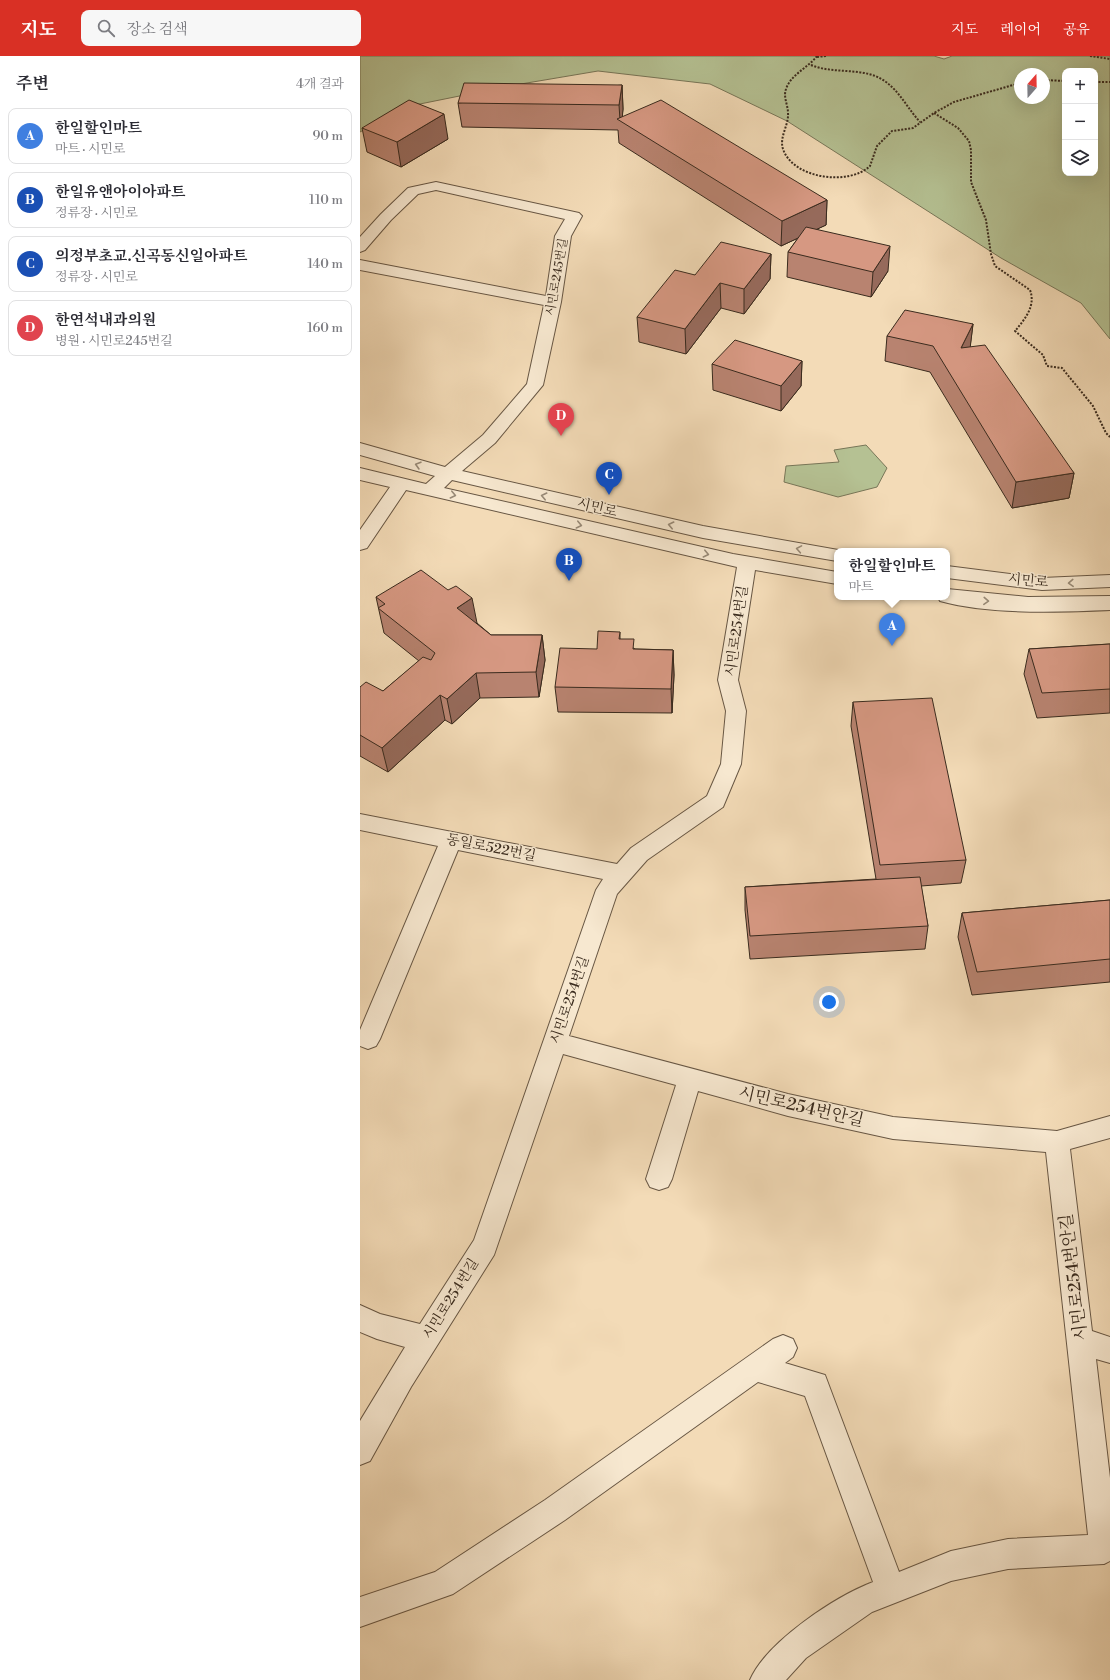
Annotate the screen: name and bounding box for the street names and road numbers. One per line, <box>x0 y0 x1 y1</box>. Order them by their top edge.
street label: 시민로245번길 <box>543 237 571 317</box>
street label: 시민로 <box>575 495 619 521</box>
street label: 시민로 <box>1007 570 1049 592</box>
street label: 시민로254번길 <box>722 584 752 678</box>
street label: 동일로522번길 <box>444 830 538 866</box>
street label: 시민로254번길 <box>547 954 593 1046</box>
street label: 시민로254번안길 <box>736 1082 866 1132</box>
street label: 시민로254번안길 <box>1055 1212 1093 1342</box>
street label: 시민로254번길 <box>419 1255 483 1343</box>

